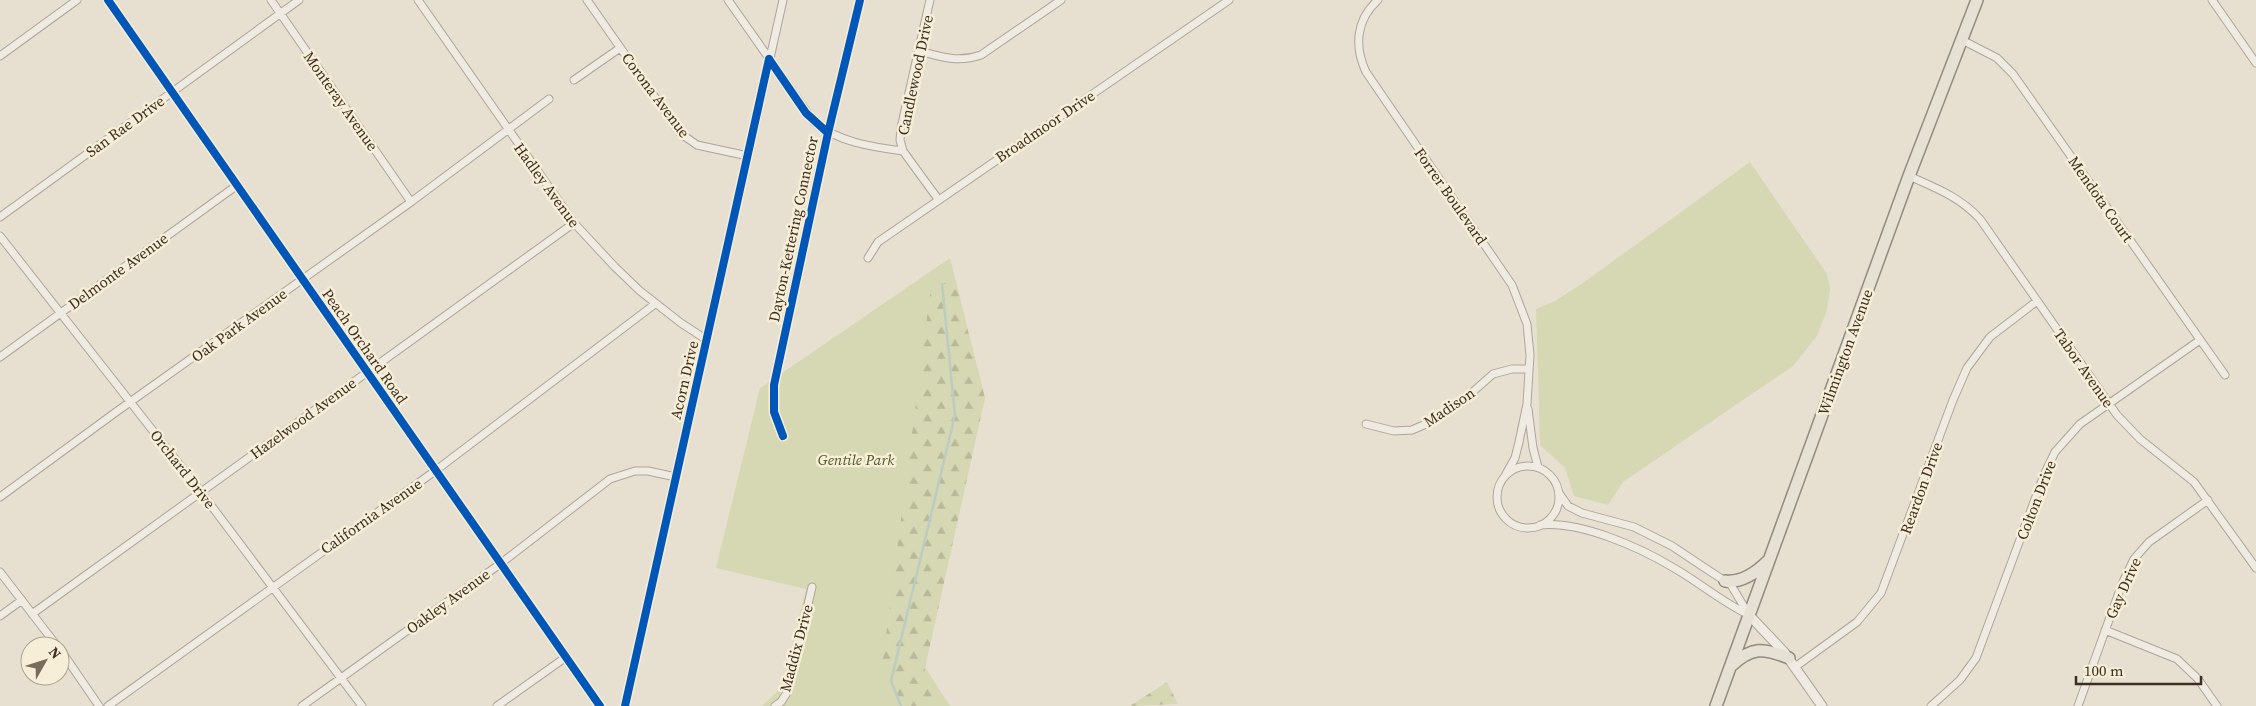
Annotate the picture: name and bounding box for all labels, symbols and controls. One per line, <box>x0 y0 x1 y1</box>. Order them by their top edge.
street label: Candlewood Drive <box>892 13 938 137</box>
street label: Monteray Avenue <box>299 47 383 155</box>
street label: Corona Avenue <box>617 48 695 142</box>
street label: Broadmoor Drive <box>991 85 1099 167</box>
street label: San Rae Drive <box>81 90 169 162</box>
street label: Dayton-Kettering Connector <box>763 134 823 324</box>
street label: Hadley Avenue <box>509 138 585 232</box>
street label: Forrer Boulevard <box>1410 143 1493 249</box>
street label: Mendota Court <box>2064 152 2138 246</box>
street label: Delmonte Avenue <box>64 227 172 314</box>
street label: Oak Park Avenue <box>187 283 291 367</box>
street label: Peach Orchard Road <box>317 284 413 408</box>
street label: Wilmington Avenue <box>1812 286 1878 418</box>
street label: Tabor Avenue <box>2049 324 2119 412</box>
street label: Acorn Drive <box>665 338 703 421</box>
street label: Hazelwood Avenue <box>246 372 361 464</box>
street label: Madison <box>1419 382 1479 432</box>
street label: Orchard Drive <box>146 425 221 513</box>
street label: Reardon Drive <box>1895 439 1947 537</box>
park label: Gentile Park <box>818 449 895 470</box>
street label: Colton Drive <box>2011 457 2061 543</box>
street label: California Avenue <box>316 473 426 559</box>
street label: Gay Drive <box>2100 554 2146 622</box>
street label: Oakley Avenue <box>402 563 494 639</box>
street label: Maddix Drive <box>774 602 818 694</box>
north arrow <box>20 636 70 686</box>
text: N <box>44 643 66 663</box>
scale bar <box>2076 654 2201 686</box>
text: 100 m <box>2084 660 2124 681</box>

